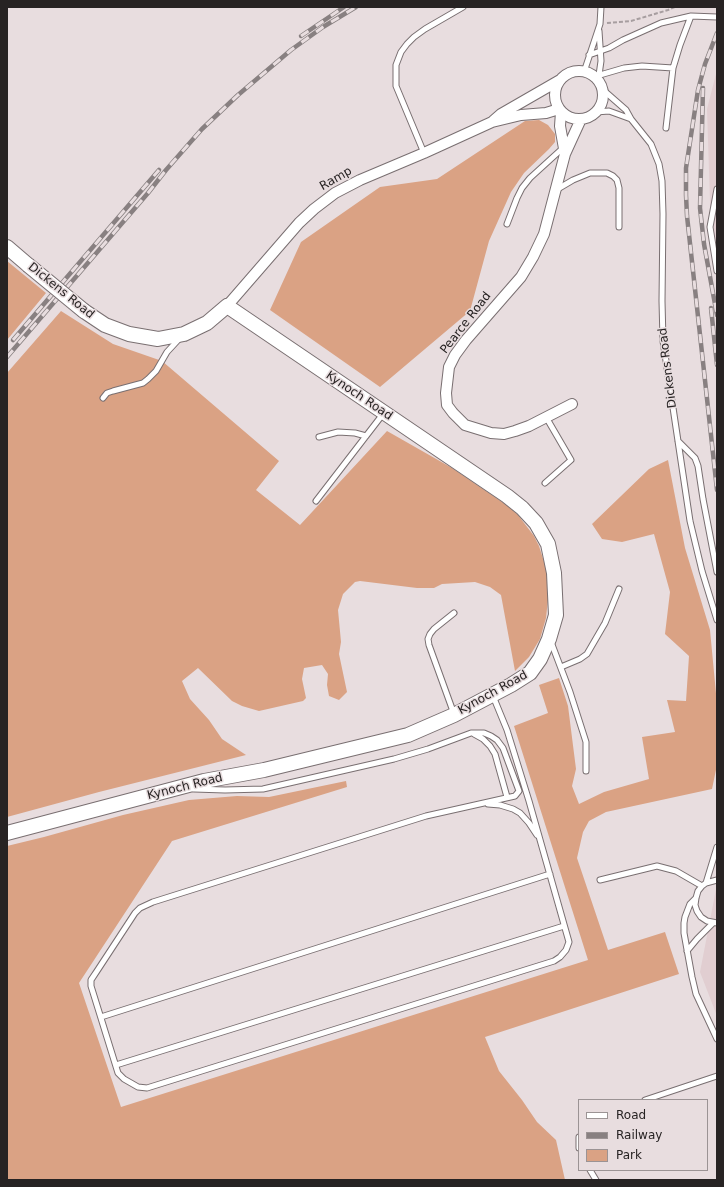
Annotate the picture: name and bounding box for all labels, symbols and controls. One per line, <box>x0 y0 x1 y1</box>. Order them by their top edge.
street label: Ramp <box>317 164 355 194</box>
street label: Dickens Road <box>25 260 97 322</box>
street label: Pearce Road <box>438 289 494 357</box>
street label: Dickens Road <box>656 327 680 409</box>
street label: Kynoch Road <box>323 368 395 424</box>
street label: Kynoch Road <box>456 668 530 718</box>
street label: Kynoch Road <box>146 771 224 803</box>
legend <box>578 1099 708 1171</box>
text: Road <box>616 1108 646 1122</box>
text: Railway <box>616 1128 662 1142</box>
text: Park <box>616 1148 642 1162</box>

